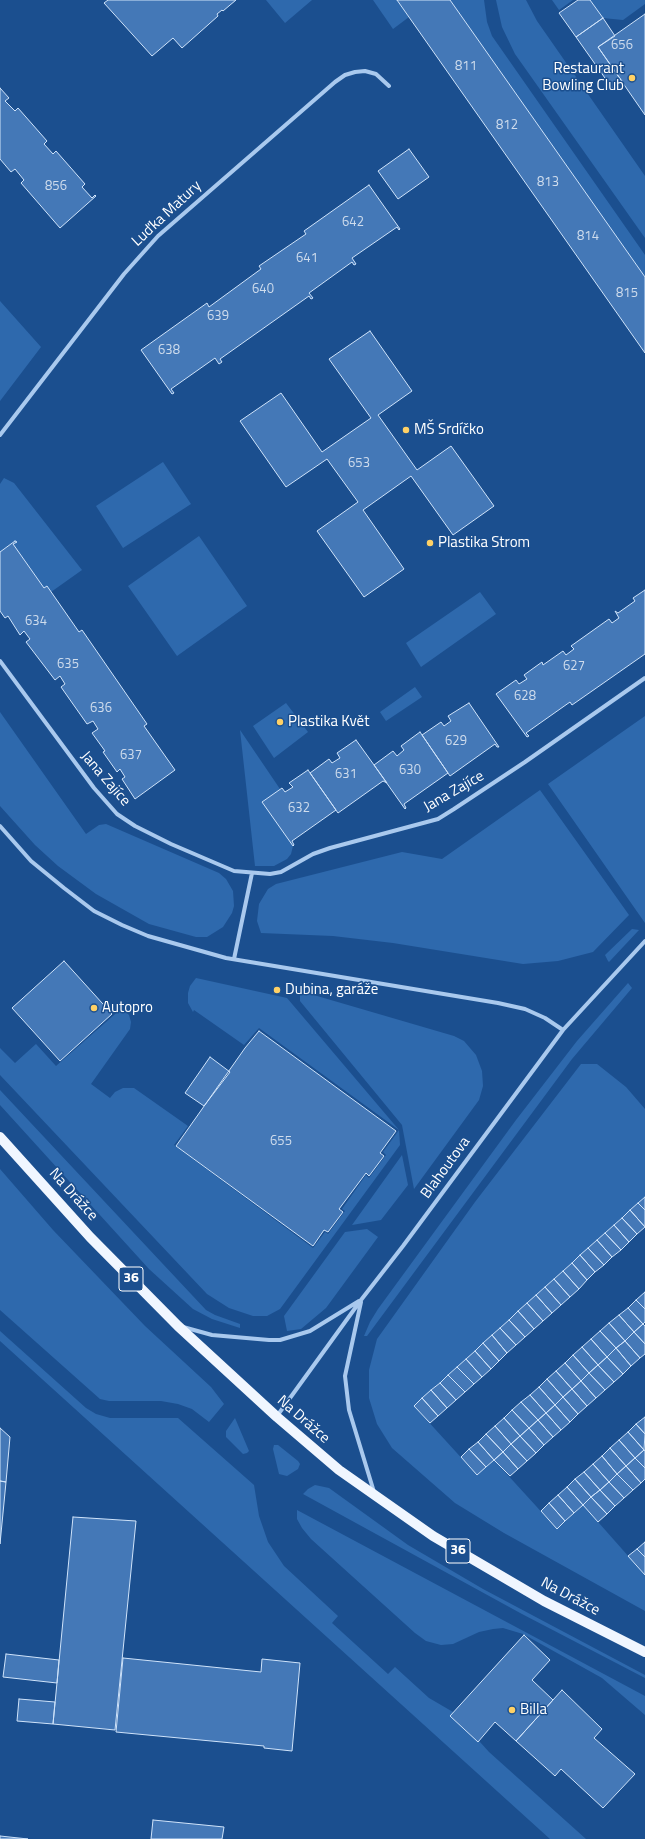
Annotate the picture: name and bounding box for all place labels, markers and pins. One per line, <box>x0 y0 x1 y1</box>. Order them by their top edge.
place label: Restaurant Bowling Club <box>542 60 624 95</box>
marker: Restaurant Bowling Club <box>627 73 637 83</box>
place label: MŠ Srdíčko <box>414 421 484 439</box>
marker: MŠ Srdíčko <box>401 425 411 435</box>
place label: Plastika Strom <box>438 534 530 552</box>
marker: Plastika Strom <box>425 538 435 548</box>
place label: Plastika Květ <box>288 713 369 731</box>
marker: Plastika Květ <box>275 717 285 727</box>
place label: Dubina, garáže <box>285 981 378 999</box>
marker: Dubina, garáže <box>272 985 282 995</box>
place label: Autopro <box>102 999 153 1017</box>
marker: Autopro <box>89 1003 99 1013</box>
place label: Billa <box>520 1701 547 1719</box>
marker: Billa <box>507 1705 517 1715</box>

